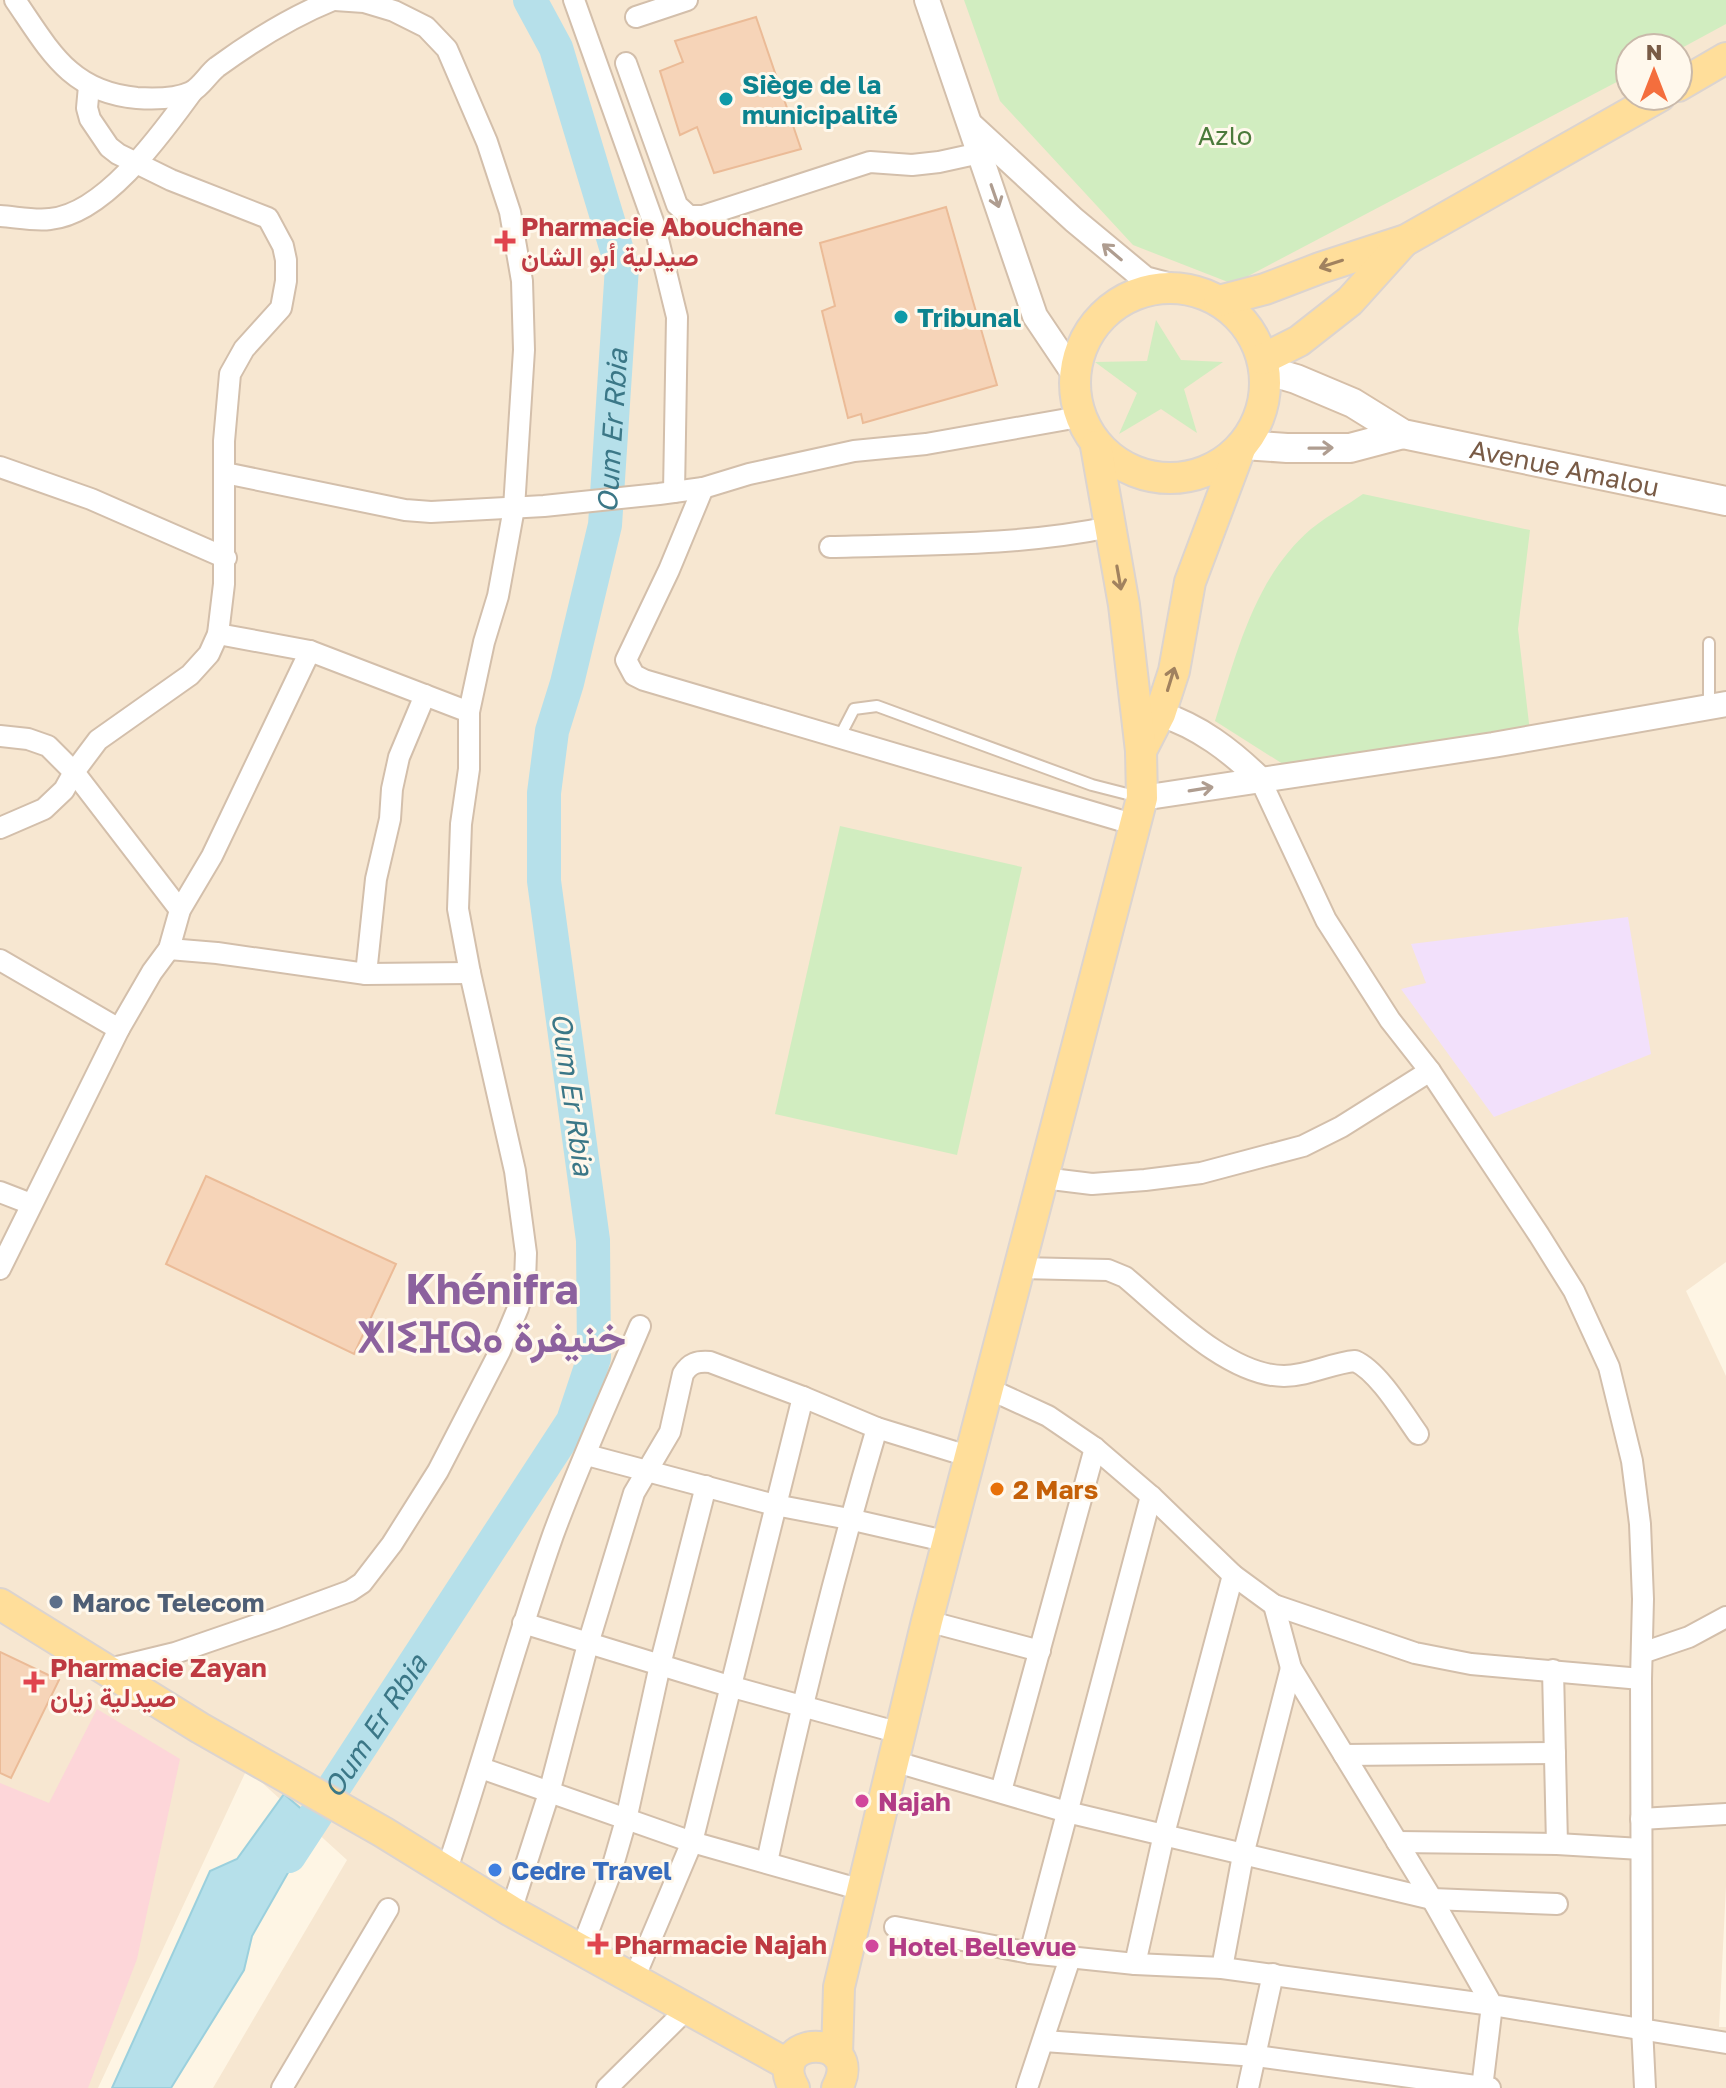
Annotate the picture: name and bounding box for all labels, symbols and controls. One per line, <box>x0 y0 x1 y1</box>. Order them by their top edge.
north arrow <box>1614 32 1694 112</box>
text: N <box>1646 38 1662 65</box>
place label: Siège de la municipalité <box>742 69 898 130</box>
marker: Siège de la municipalité <box>717 90 735 108</box>
park label: Azlo <box>1198 120 1252 151</box>
one-way arrow <box>988 183 1003 208</box>
place label: Pharmacie Abouchane صيدلية أبو الشان <box>521 211 803 273</box>
marker: Pharmacie Abouchane صيدلية أبو الشان <box>496 232 514 250</box>
one-way arrow <box>1103 243 1123 261</box>
one-way arrow <box>1319 258 1344 273</box>
place label: Tribunal <box>917 302 1021 333</box>
marker: Tribunal <box>892 308 910 326</box>
water label: Oum Er Rbia <box>589 347 633 514</box>
street label: Avenue Amalou <box>1467 433 1662 502</box>
one-way arrow <box>1307 440 1334 456</box>
one-way arrow <box>1112 565 1127 590</box>
one-way arrow <box>1164 667 1179 693</box>
one-way arrow <box>1188 781 1213 796</box>
water label: Oum Er Rbia <box>545 1010 601 1179</box>
district label: Khénifra ⵅⵏⵉⴼⵕⴰ خنيفرة <box>358 1263 626 1364</box>
place label: 2 Mars <box>1013 1474 1098 1505</box>
marker: 2 Mars <box>988 1480 1006 1498</box>
place label: Maroc Telecom <box>72 1587 264 1618</box>
marker: Maroc Telecom <box>47 1593 65 1611</box>
water label: Oum Er Rbia <box>316 1647 434 1803</box>
place label: Pharmacie Zayan صيدلية زيان <box>50 1652 267 1714</box>
marker: Pharmacie Zayan صيدلية زيان <box>25 1673 43 1691</box>
place label: Najah <box>878 1786 951 1817</box>
marker: Najah <box>853 1792 871 1810</box>
place label: Cedre Travel <box>511 1855 672 1886</box>
marker: Cedre Travel <box>486 1861 504 1879</box>
place label: Pharmacie Najah <box>614 1929 827 1960</box>
place label: Hotel Bellevue <box>888 1931 1076 1962</box>
marker: Pharmacie Najah <box>589 1935 607 1953</box>
marker: Hotel Bellevue <box>863 1937 881 1955</box>

